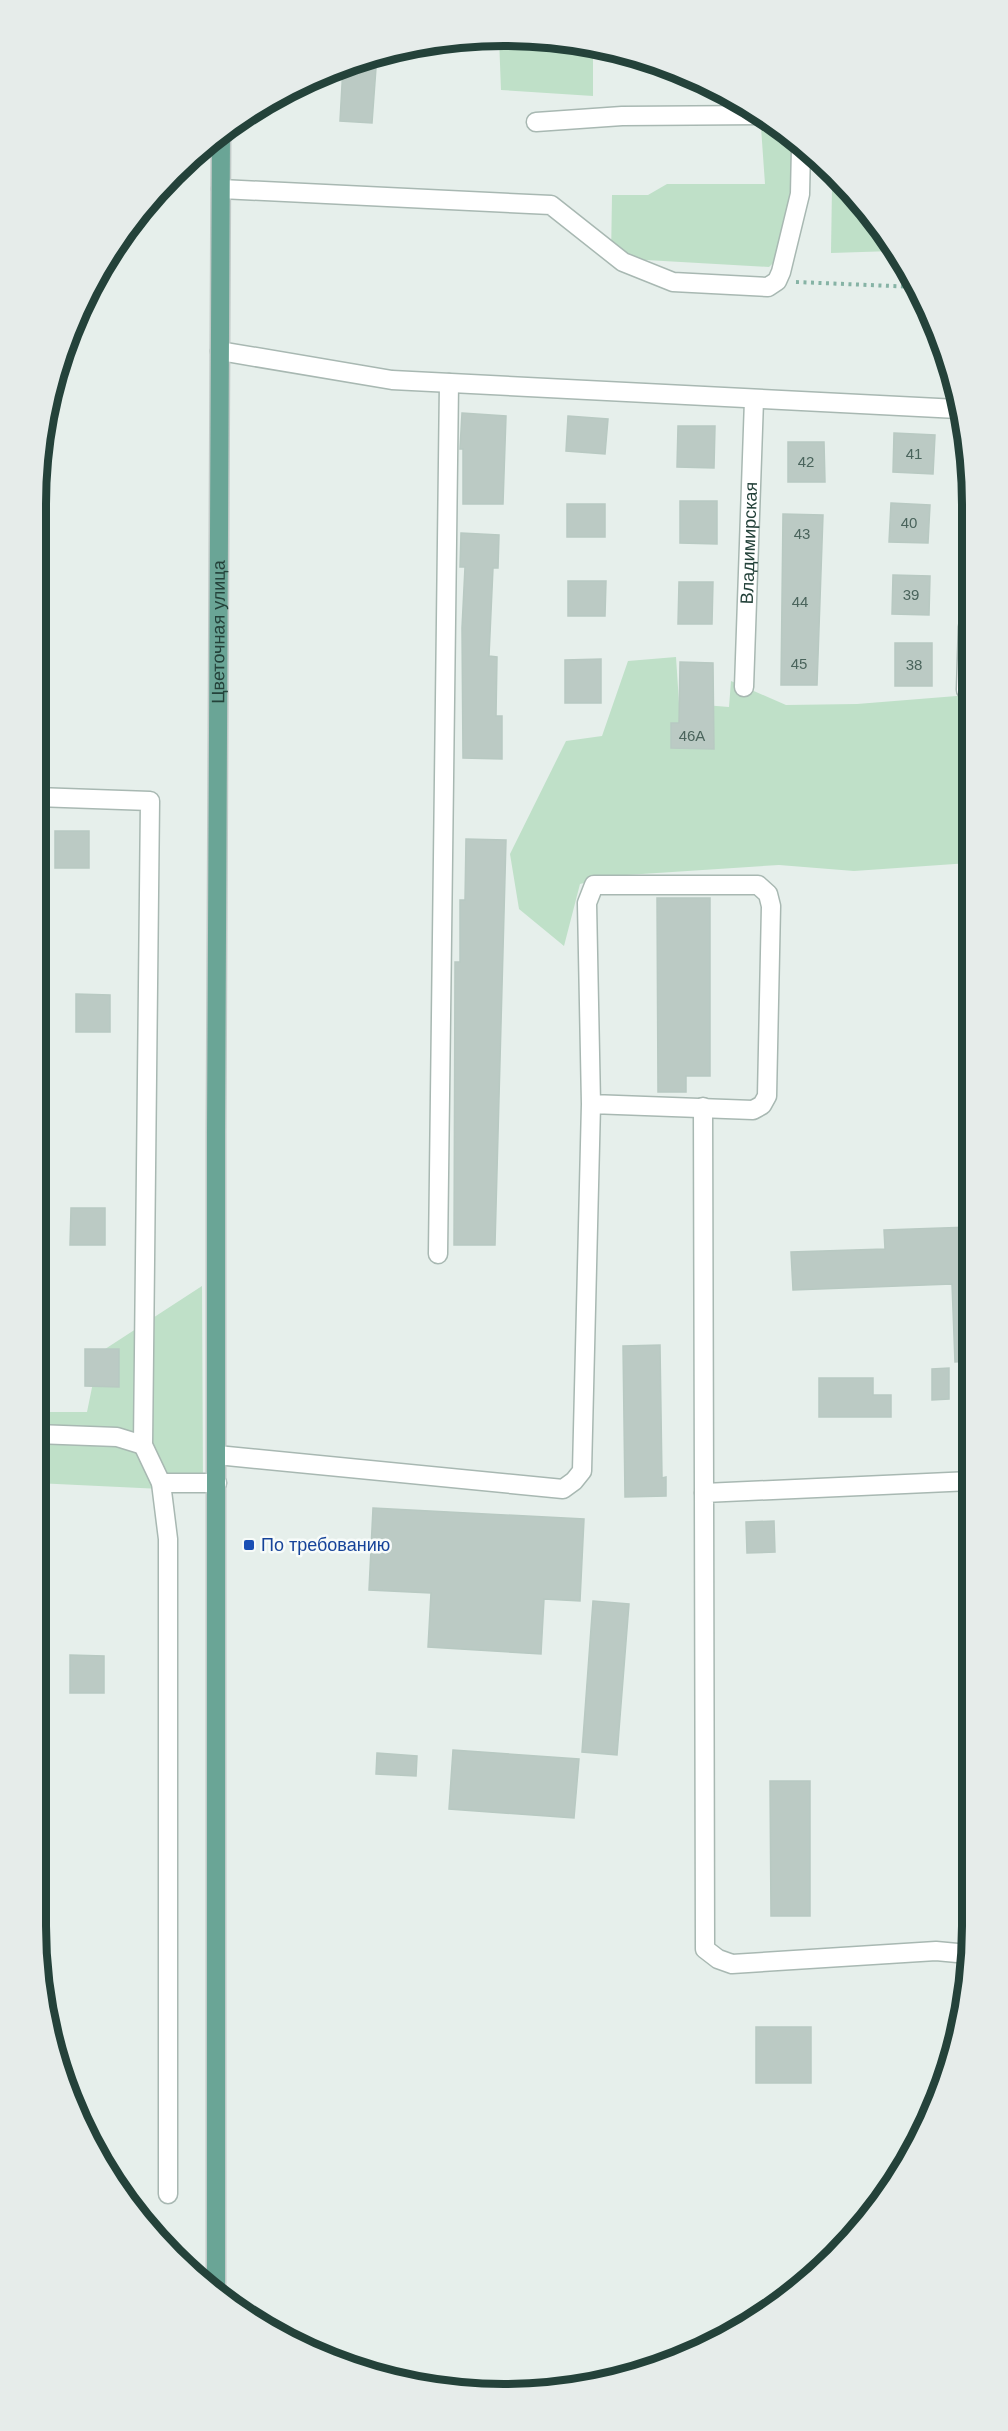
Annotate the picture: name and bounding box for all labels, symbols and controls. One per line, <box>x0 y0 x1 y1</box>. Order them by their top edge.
house number: 41 <box>906 445 922 462</box>
house number: 42 <box>798 453 814 470</box>
street label: Владимирская <box>737 481 761 605</box>
house number: 40 <box>901 514 917 531</box>
house number: 43 <box>794 525 810 542</box>
street label: Цветочная улица <box>208 559 229 704</box>
house number: 39 <box>903 586 919 603</box>
house number: 44 <box>792 593 808 610</box>
house number: 45 <box>791 655 807 672</box>
house number: 38 <box>906 656 922 673</box>
house number: 46А <box>679 727 705 744</box>
place label: По требованию <box>261 1535 390 1555</box>
marker: По требованию <box>242 1538 256 1552</box>

